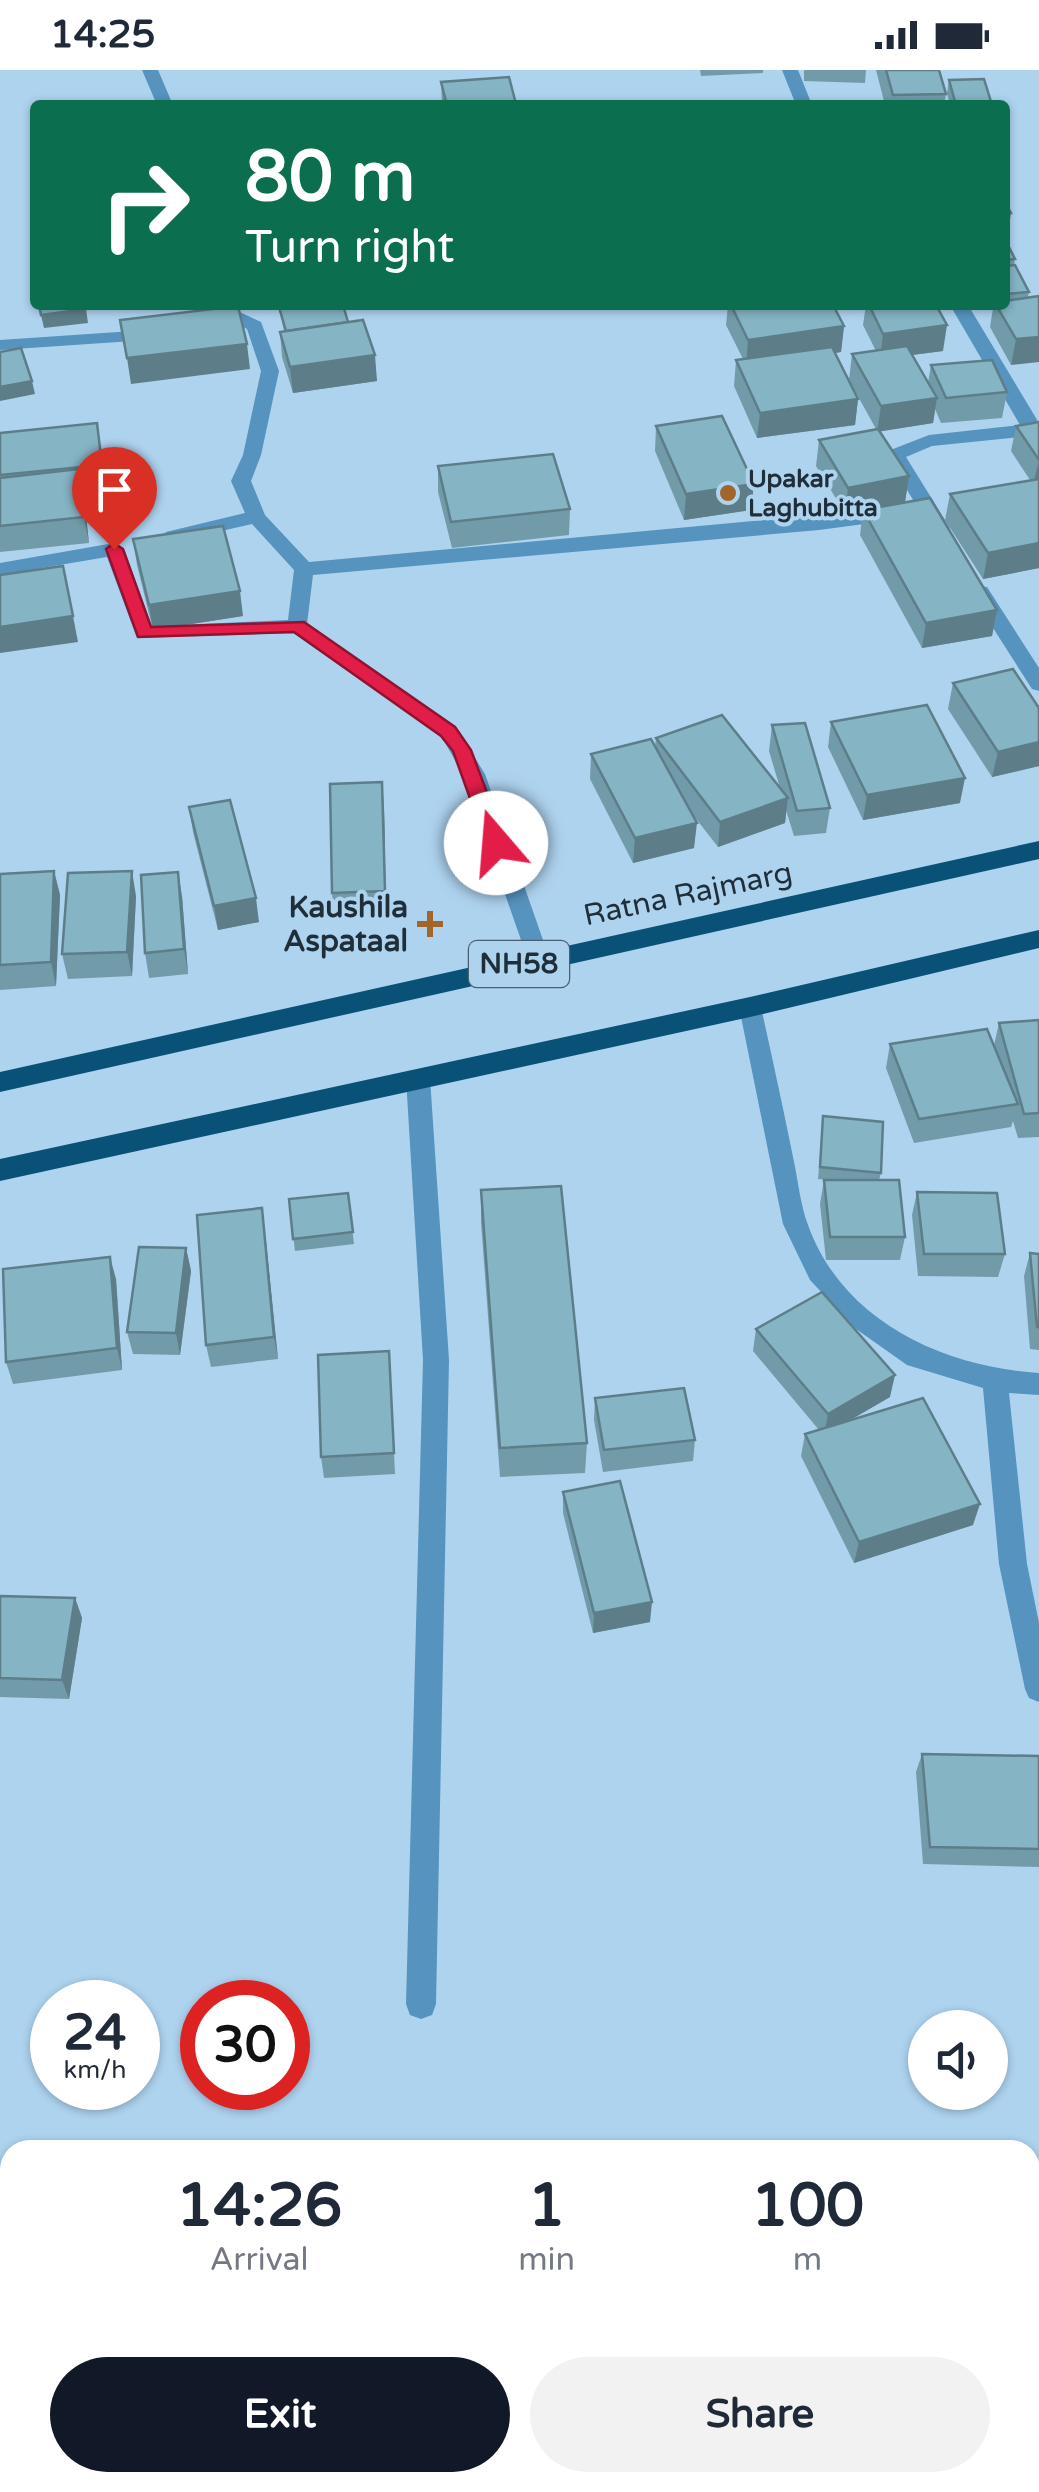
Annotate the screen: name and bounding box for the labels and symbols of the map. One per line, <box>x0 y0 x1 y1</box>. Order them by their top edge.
pin <box>72 447 157 550</box>
place label: Upakar Laghubitta <box>748 464 878 523</box>
marker: Upakar Laghubitta <box>717 482 739 504</box>
position arrow <box>444 791 548 895</box>
street label: Ratna Rajmarg <box>580 854 796 934</box>
place label: Kaushila Aspataal <box>283 889 408 960</box>
marker: Kaushila Aspataal <box>417 911 443 937</box>
road number: NH58 <box>469 941 569 987</box>
speed limit sign: 30 <box>180 1980 310 2110</box>

